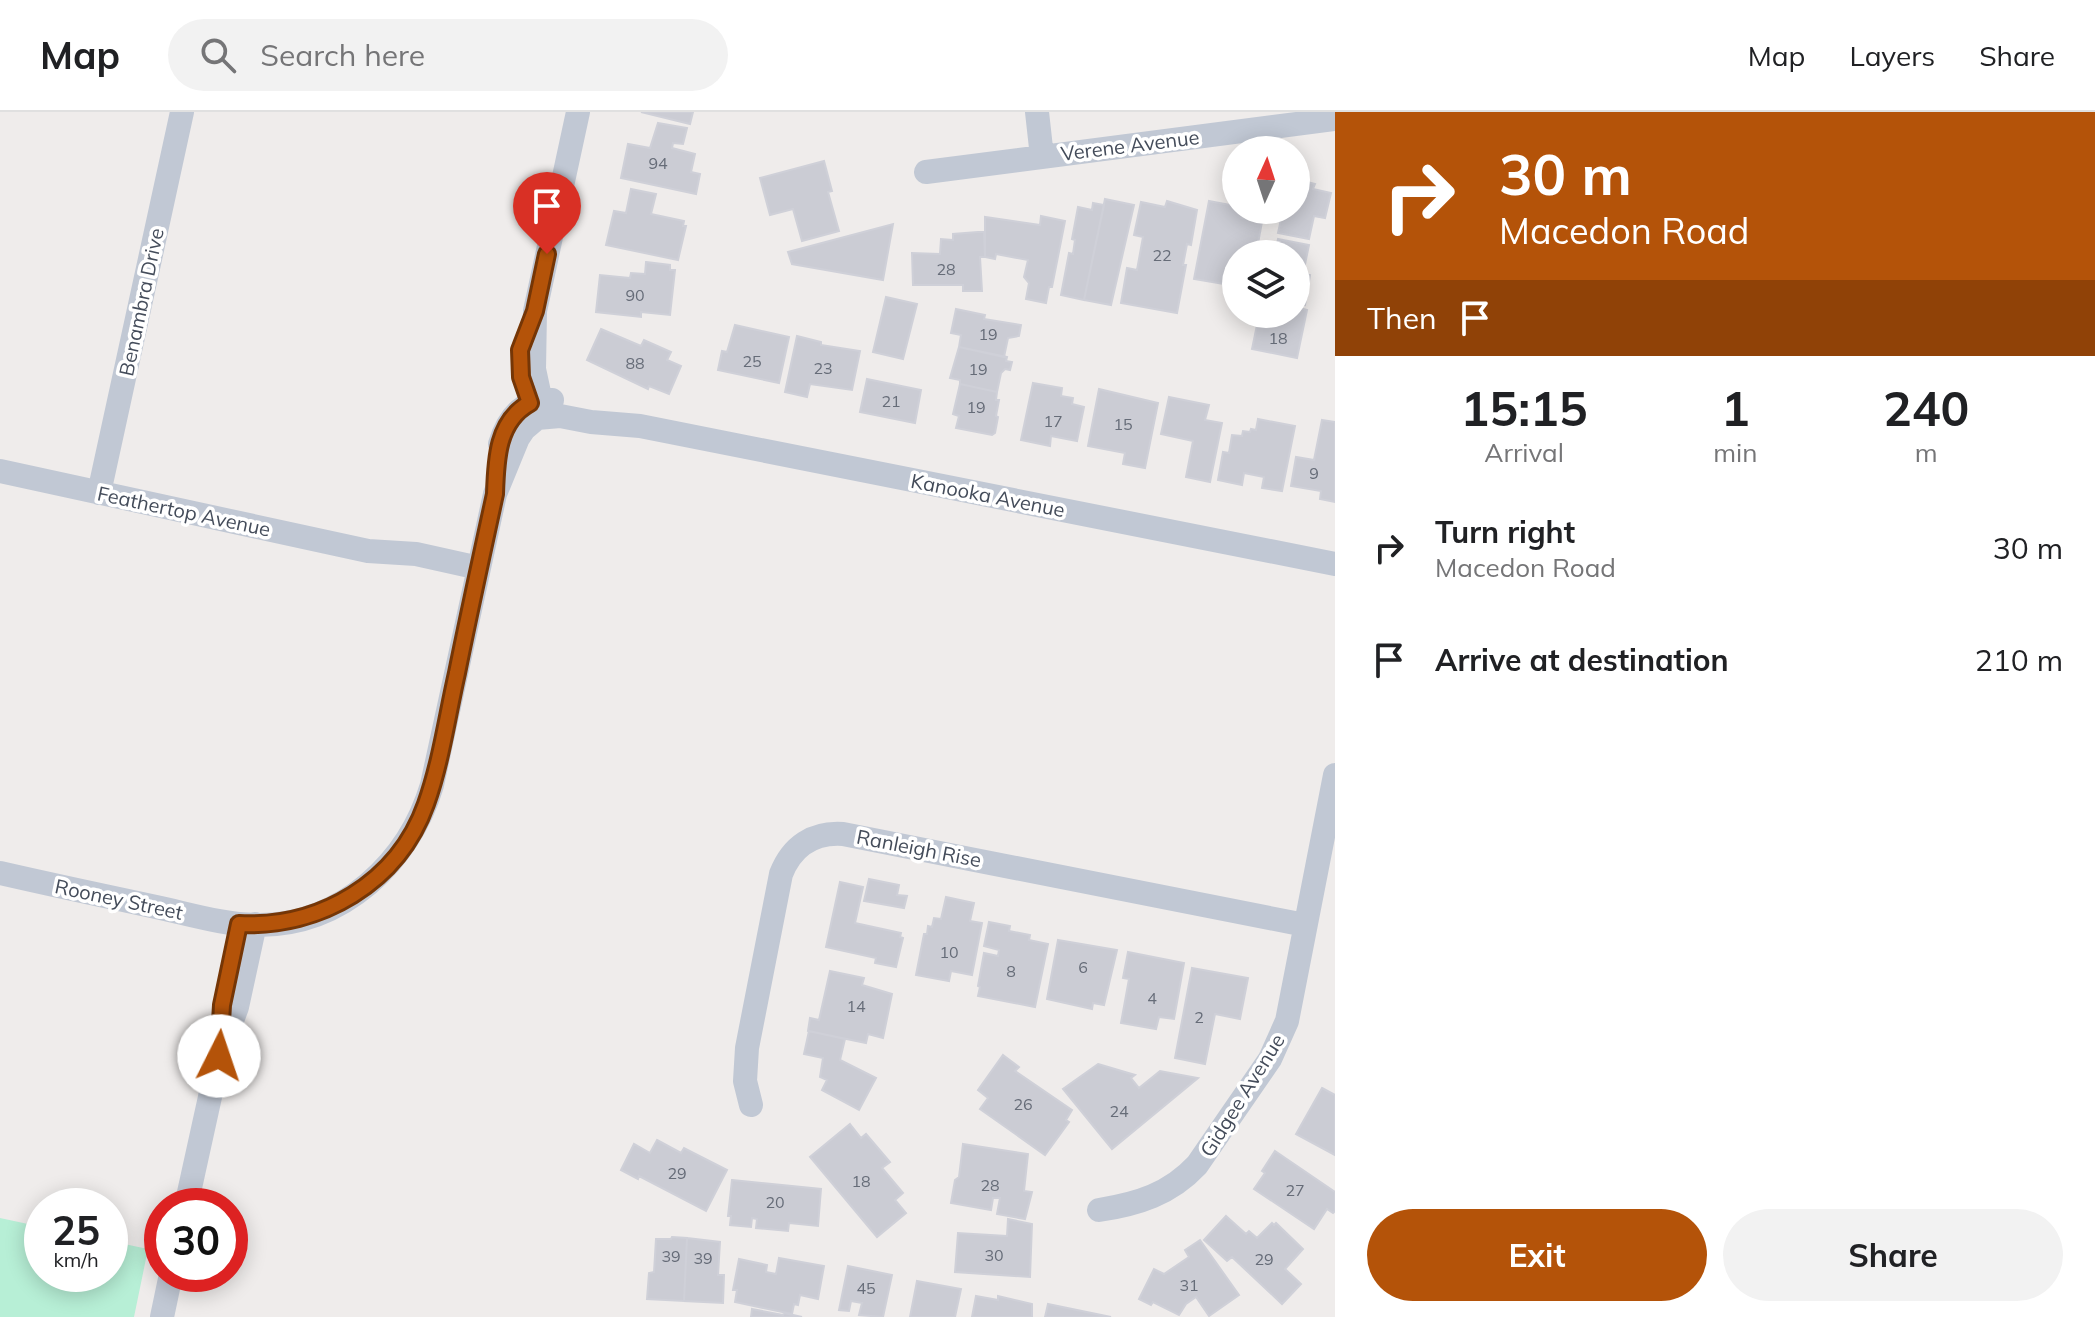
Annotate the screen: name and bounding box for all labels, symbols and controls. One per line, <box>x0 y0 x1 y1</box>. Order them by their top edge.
search box <box>168 19 728 91</box>
text: Map <box>40 31 120 79</box>
icon: search <box>196 33 240 77</box>
text: Search here <box>260 36 425 74</box>
text: Map <box>1748 38 1805 73</box>
text: Layers <box>1849 38 1935 73</box>
text: Share <box>1979 38 2055 73</box>
street label: Verene Avenue <box>1059 124 1201 166</box>
north arrow <box>1222 136 1310 224</box>
map controls <box>1222 136 1310 328</box>
text: 30 m <box>1499 139 1632 209</box>
icon: right <box>1367 144 1471 248</box>
house number: 94 <box>648 153 668 173</box>
pin <box>513 172 581 254</box>
icon: arrive <box>525 184 569 228</box>
text: Macedon Road <box>1499 208 1749 253</box>
street label: Benambra Drive <box>113 226 169 378</box>
button: layers <box>1222 240 1310 328</box>
house number: 22 <box>1152 245 1172 265</box>
house number: 28 <box>936 259 956 279</box>
house number: 90 <box>625 285 645 305</box>
icon: arrive <box>1453 296 1497 340</box>
text: Then <box>1367 299 1437 337</box>
house number: 19 <box>978 324 998 344</box>
house number: 18 <box>1268 328 1288 348</box>
house number: 25 <box>742 351 762 371</box>
house number: 88 <box>625 353 645 373</box>
house number: 23 <box>813 358 833 378</box>
house number: 19 <box>968 359 988 379</box>
text: 15:15 <box>1461 378 1588 438</box>
text: 1 <box>1721 378 1750 438</box>
text: 240 <box>1883 378 1969 438</box>
house number: 21 <box>881 391 901 411</box>
house number: 19 <box>966 397 986 417</box>
house number: 17 <box>1043 411 1063 431</box>
house number: 15 <box>1113 414 1133 434</box>
text: Arrival <box>1484 436 1564 469</box>
text: min <box>1713 436 1757 469</box>
text: m <box>1915 436 1938 469</box>
house number: 9 <box>1309 463 1319 483</box>
street label: Kanooka Avenue <box>909 468 1067 522</box>
street label: Feathertop Avenue <box>95 480 273 542</box>
text: Turn right <box>1435 513 1575 551</box>
icon: right <box>1367 526 1411 570</box>
text: 30 m <box>1993 529 2063 567</box>
text: Macedon Road <box>1435 551 1616 584</box>
icon: arrive <box>1367 638 1411 682</box>
text: Arrive at destination <box>1435 641 1729 679</box>
text: 210 m <box>1975 641 2063 679</box>
street label: Ranleigh Rise <box>855 824 983 872</box>
street label: Rooney Street <box>53 873 185 925</box>
house number: 10 <box>939 942 959 962</box>
house number: 6 <box>1078 957 1088 977</box>
house number: 8 <box>1006 961 1016 981</box>
house number: 4 <box>1147 988 1157 1008</box>
house number: 14 <box>846 996 866 1016</box>
house number: 2 <box>1194 1007 1204 1027</box>
position arrow <box>177 1014 261 1098</box>
street label: Gidgee Avenue <box>1194 1029 1290 1161</box>
house number: 26 <box>1013 1094 1033 1114</box>
house number: 24 <box>1109 1101 1129 1121</box>
house number: 29 <box>667 1163 687 1183</box>
house number: 18 <box>851 1171 871 1191</box>
house number: 28 <box>980 1175 1000 1195</box>
house number: 27 <box>1285 1180 1305 1200</box>
speed limit sign: 30 <box>144 1188 248 1292</box>
house number: 20 <box>765 1192 785 1212</box>
text: 25 <box>52 1205 100 1255</box>
button: Exit <box>1367 1209 1707 1301</box>
button: Share <box>1723 1209 2063 1301</box>
house number: 30 <box>984 1245 1004 1265</box>
house number: 39 <box>661 1246 681 1266</box>
text: km/h <box>53 1247 99 1272</box>
house number: 39 <box>693 1248 713 1268</box>
house number: 29 <box>1254 1249 1274 1269</box>
house number: 31 <box>1179 1275 1199 1295</box>
house number: 45 <box>856 1278 876 1298</box>

